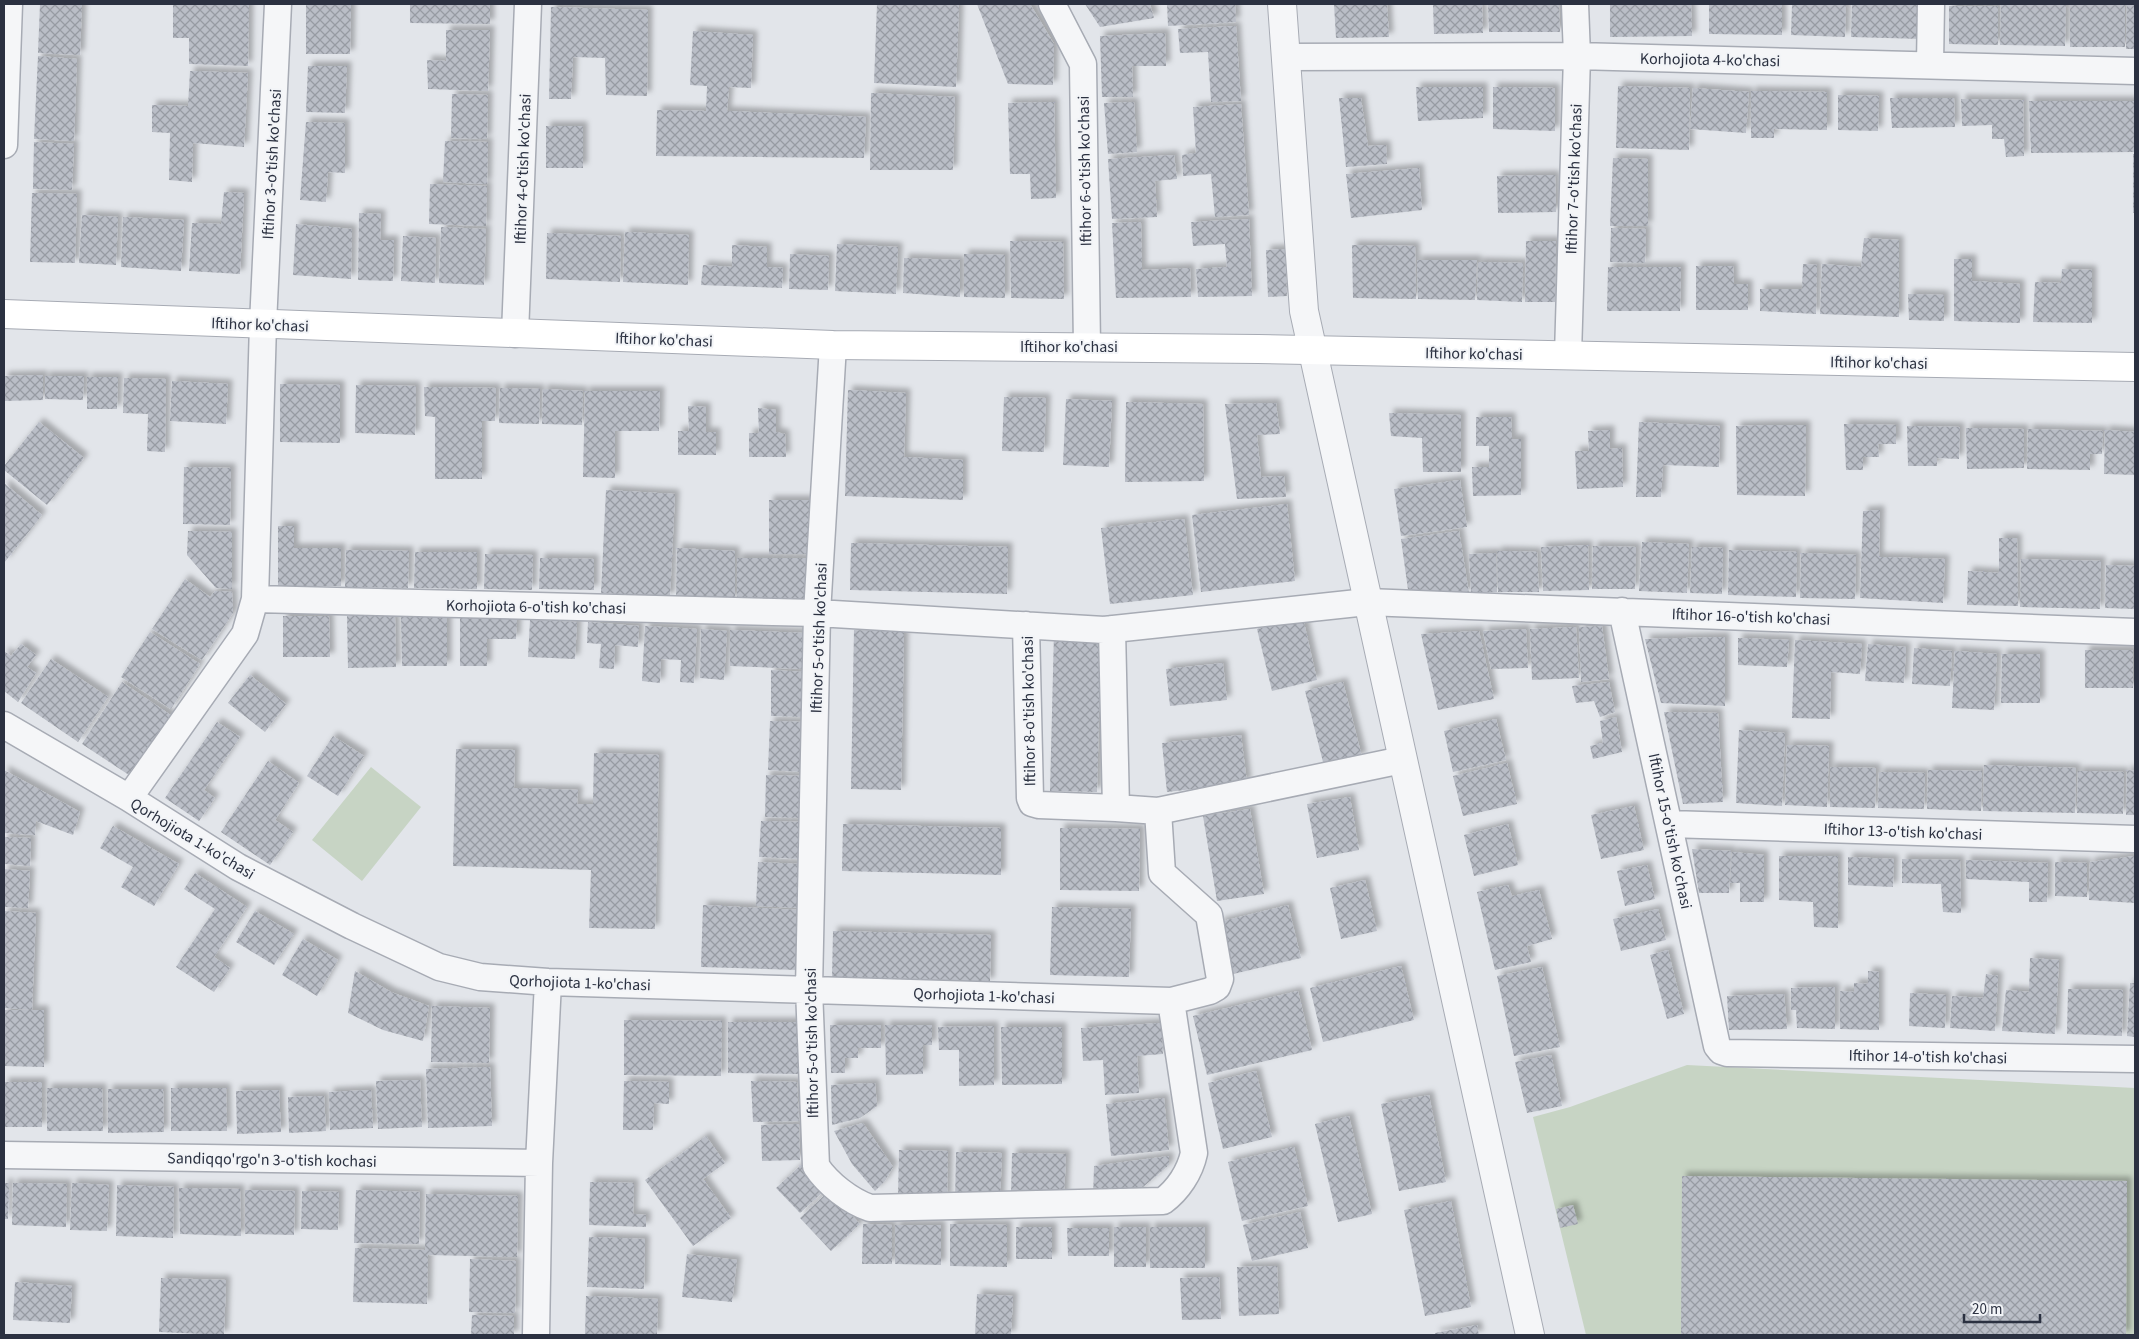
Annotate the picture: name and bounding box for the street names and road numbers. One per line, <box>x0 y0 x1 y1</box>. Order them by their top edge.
street label: Korhojiota 4-ko'chasi <box>1640 48 1780 72</box>
street label: Iftihor 3-o'tish ko'chasi <box>257 88 287 240</box>
street label: Iftihor 4-o'tish ko'chasi <box>509 93 537 245</box>
street label: Iftihor 6-o'tish ko'chasi <box>1073 95 1097 247</box>
street label: Iftihor 7-o'tish ko'chasi <box>1560 103 1588 255</box>
street label: Iftihor ko'chasi <box>211 312 309 338</box>
street label: Iftihor ko'chasi <box>615 327 713 353</box>
street label: Iftihor ko'chasi <box>1020 336 1118 358</box>
street label: Iftihor ko'chasi <box>1425 342 1523 366</box>
street label: Iftihor ko'chasi <box>1830 351 1928 375</box>
street label: Iftihor 5-o'tish ko'chasi <box>805 562 833 714</box>
street label: Korhojiota 6-o'tish ko'chasi <box>446 594 626 620</box>
street label: Iftihor 16-o'tish ko'chasi <box>1671 603 1831 631</box>
street label: Iftihor 8-o'tish ko'chasi <box>1017 635 1041 787</box>
street label: Iftihor 15-o'tish ko'chasi <box>1643 751 1697 911</box>
street label: Qorhojiota 1-ko'chasi <box>126 793 259 885</box>
street label: Iftihor 13-o'tish ko'chasi <box>1823 818 1983 846</box>
street label: Iftihor 5-o'tish ko'chasi <box>800 967 824 1119</box>
street label: Qorhojiota 1-ko'chasi <box>509 970 651 996</box>
street label: Qorhojiota 1-ko'chasi <box>913 983 1055 1009</box>
street label: Iftihor 14-o'tish ko'chasi <box>1848 1045 2008 1069</box>
street label: Sandiqqo'rgo'n 3-o'tish kochasi <box>167 1147 377 1173</box>

